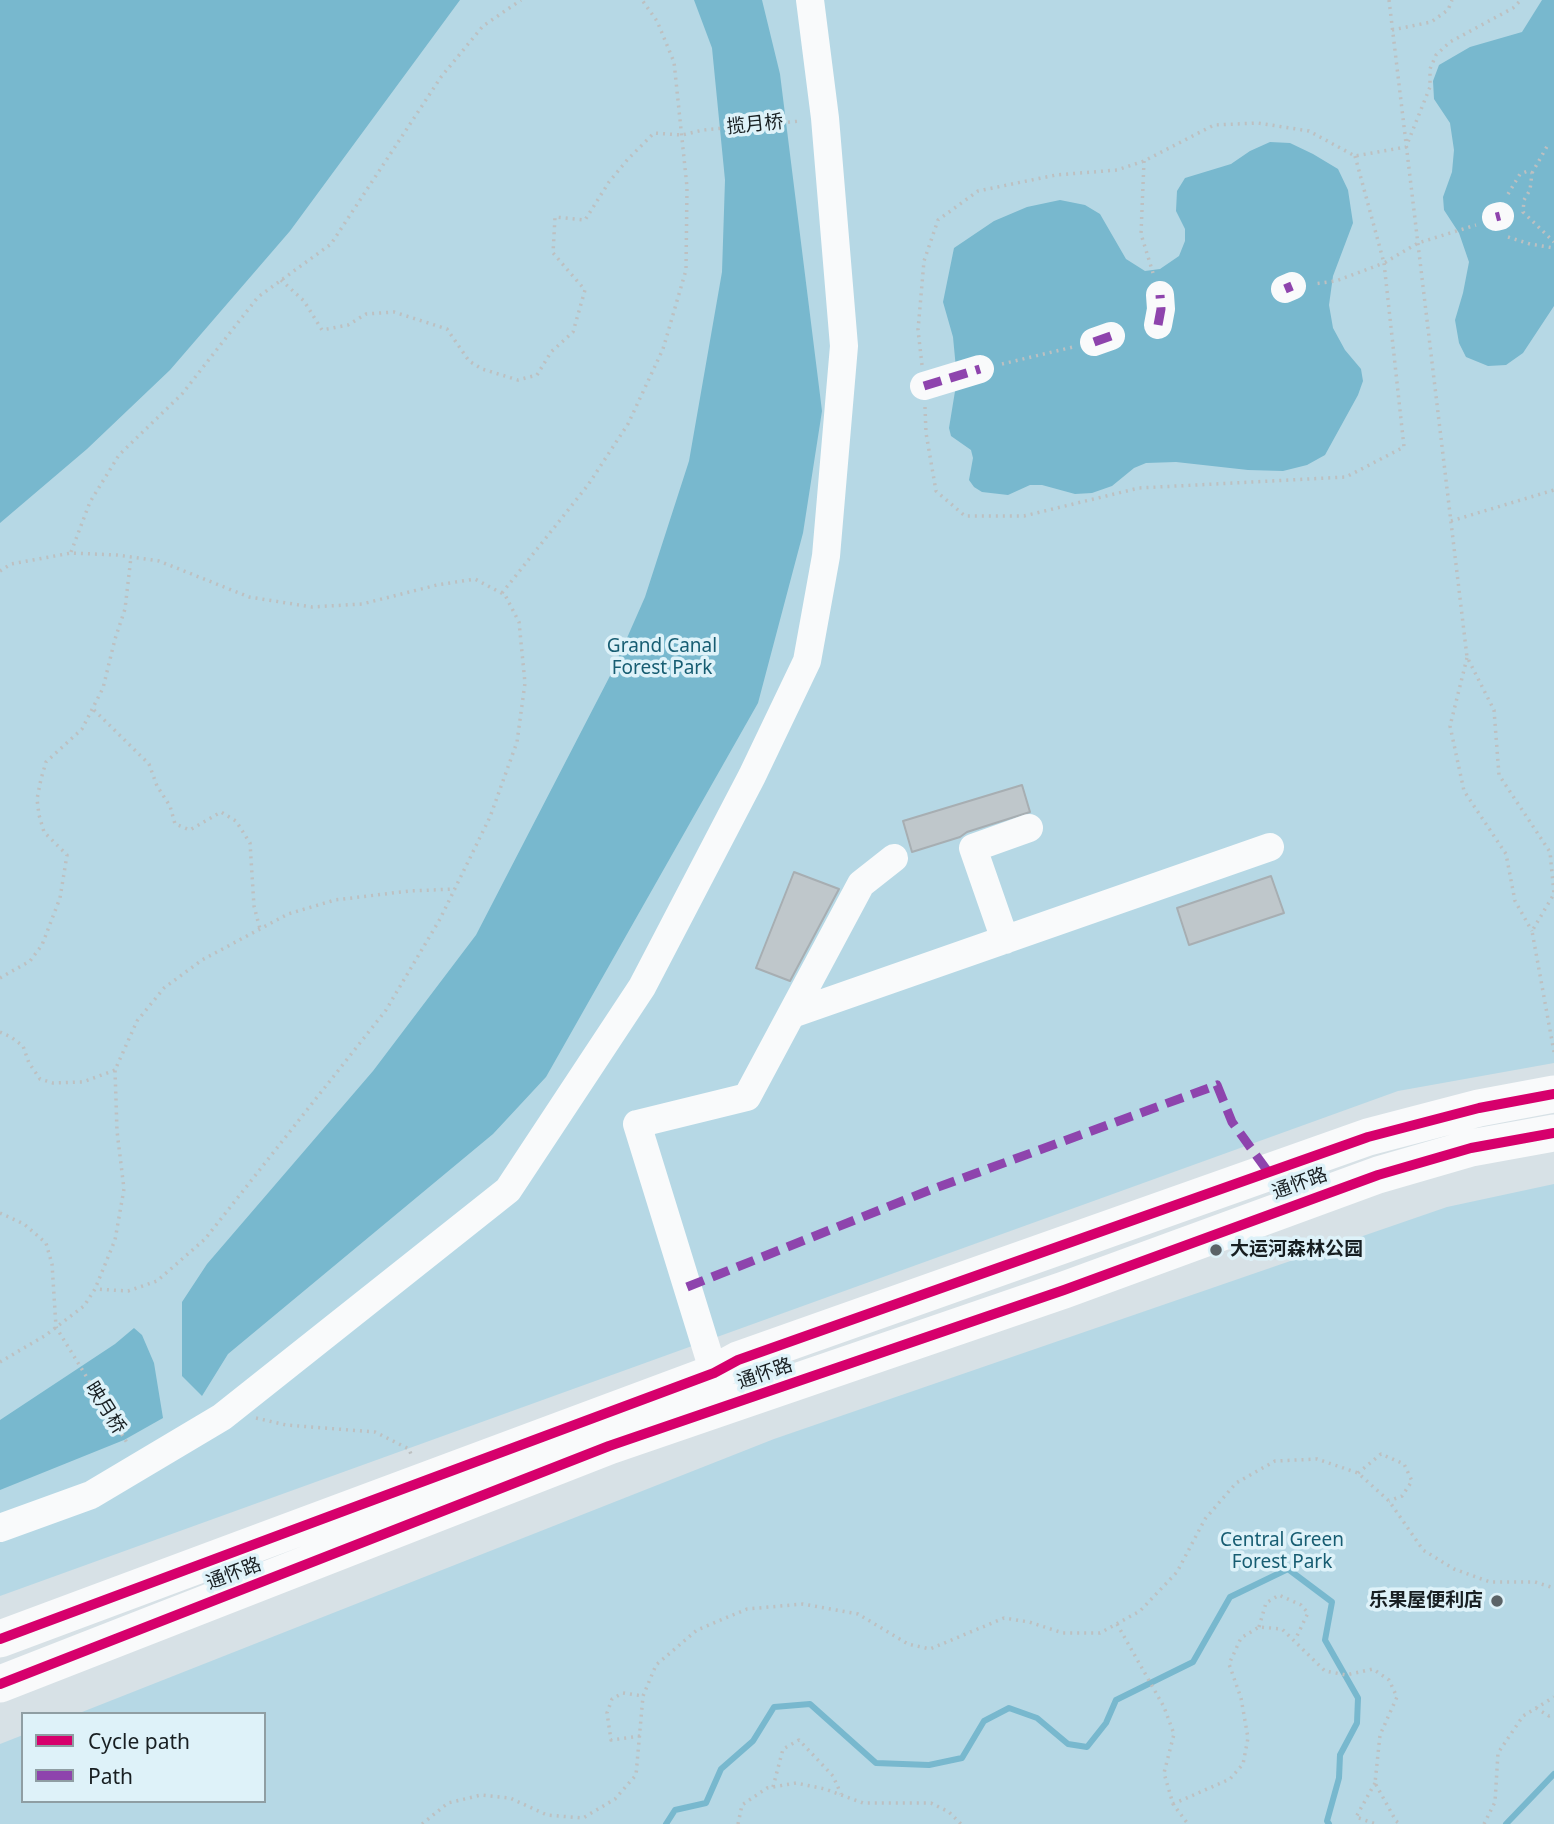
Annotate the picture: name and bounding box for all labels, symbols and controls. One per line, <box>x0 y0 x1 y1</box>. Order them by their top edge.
street label: 揽月桥 <box>725 111 785 139</box>
park label: Grand Canal Forest Park <box>607 636 717 680</box>
street label: 通怀路 <box>1269 1164 1331 1204</box>
place label: 大运河森林公园 <box>1230 1239 1363 1261</box>
marker: 大运河森林公园 <box>1208 1242 1224 1258</box>
street label: 通怀路 <box>734 1354 796 1394</box>
street label: 映月桥 <box>80 1378 130 1438</box>
park label: Central Green Forest Park <box>1220 1530 1344 1574</box>
street label: 通怀路 <box>203 1553 265 1595</box>
place label: 乐果屋便利店 <box>1369 1590 1483 1612</box>
marker: 乐果屋便利店 <box>1489 1593 1505 1609</box>
legend <box>21 1712 266 1803</box>
text: Cycle path <box>88 1727 190 1755</box>
text: Path <box>88 1762 133 1790</box>

